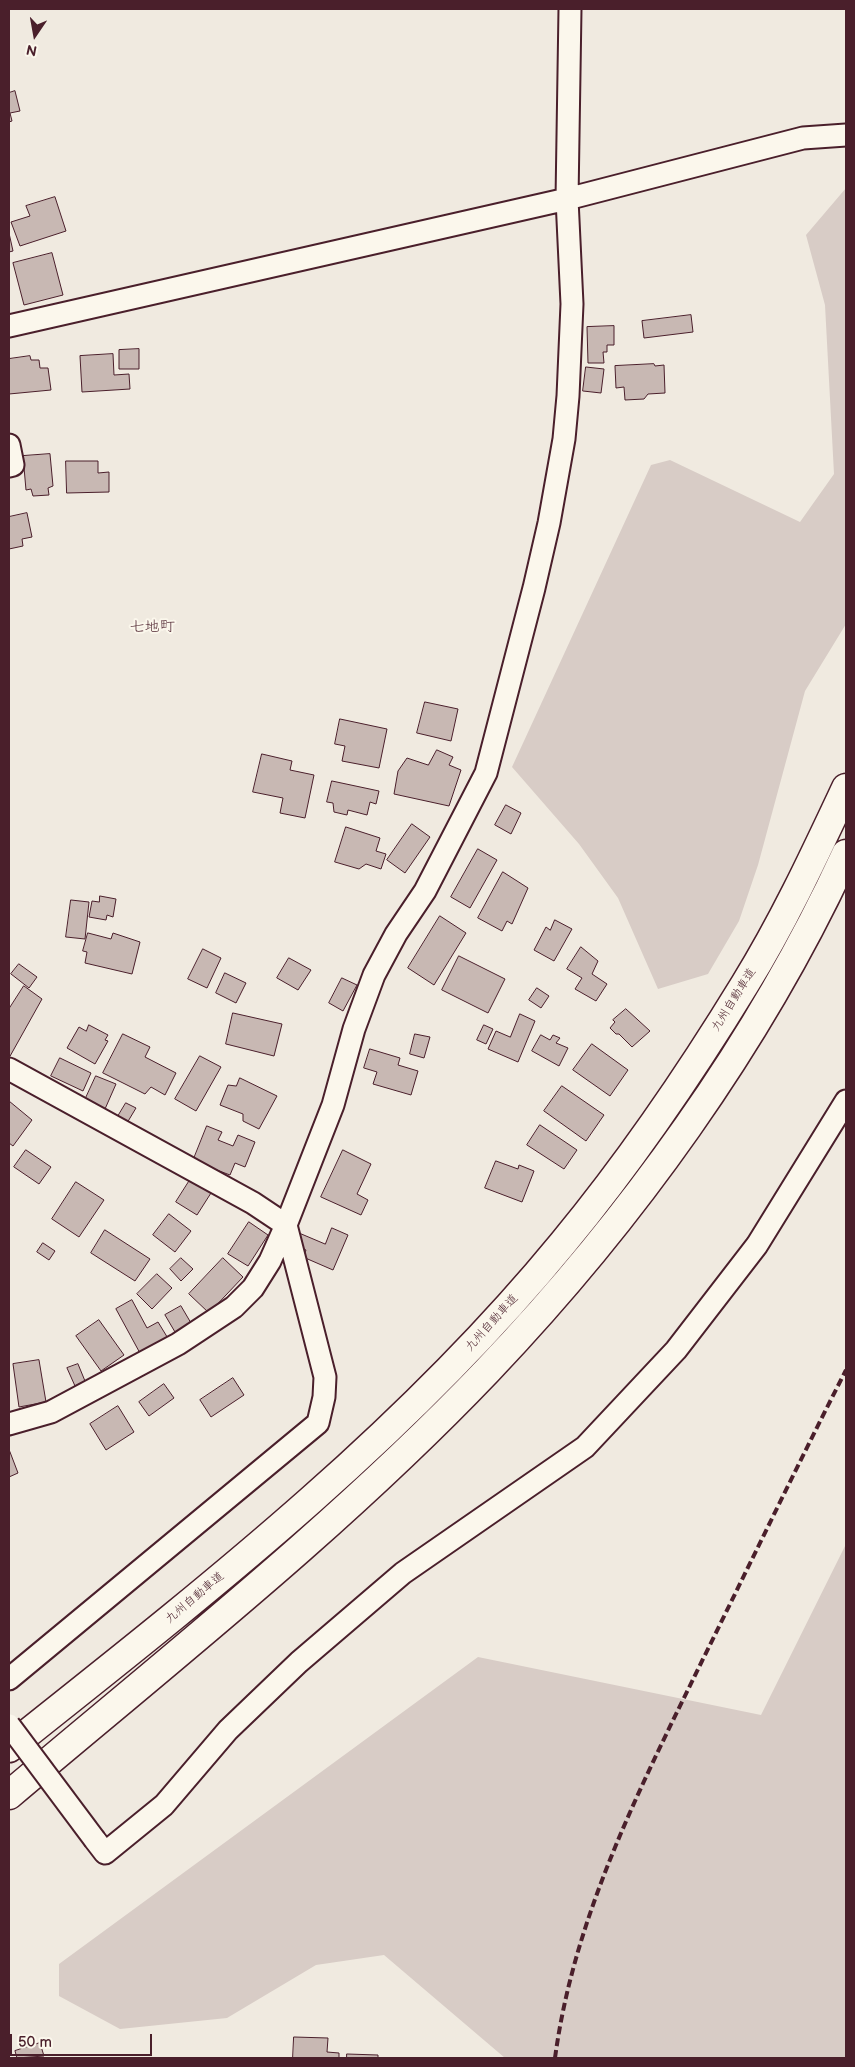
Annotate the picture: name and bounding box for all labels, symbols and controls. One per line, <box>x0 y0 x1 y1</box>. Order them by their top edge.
north arrow <box>10 10 60 60</box>
text: N <box>25 41 39 60</box>
district label: 七地町 <box>130 618 174 636</box>
street label: 九州自動車道 <box>709 966 759 1034</box>
street label: 九州自動車道 <box>463 1291 521 1355</box>
street label: 九州自動車道 <box>163 1569 227 1627</box>
scale bar <box>12 2024 155 2056</box>
text: 50 m <box>18 2033 52 2052</box>

